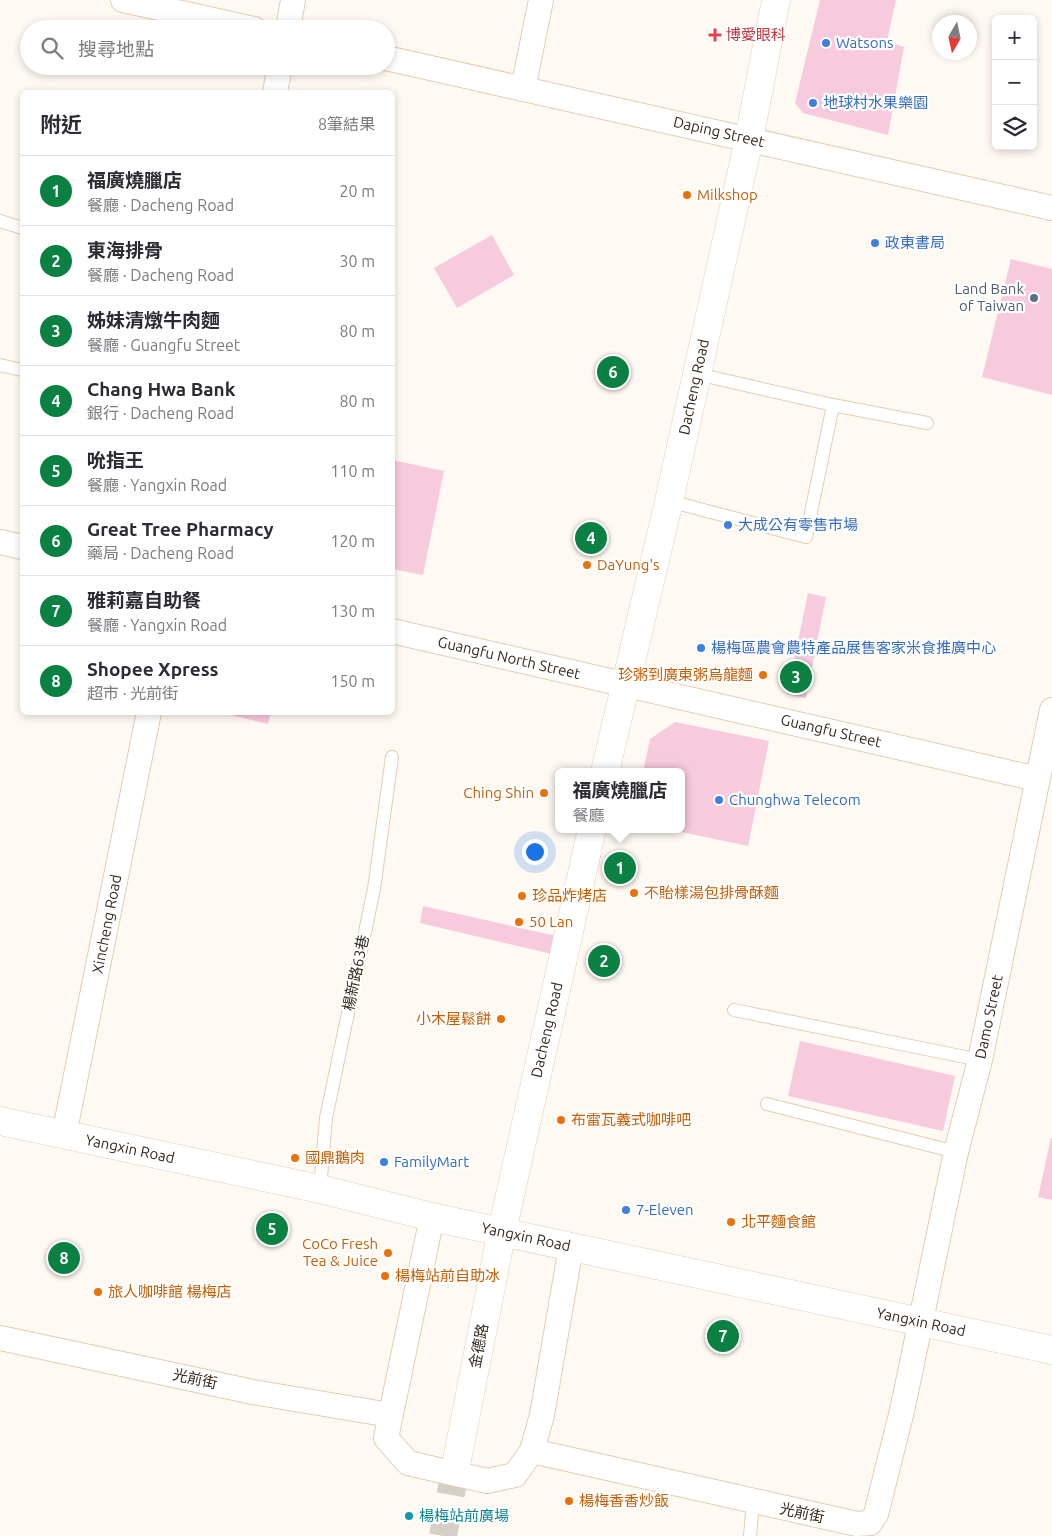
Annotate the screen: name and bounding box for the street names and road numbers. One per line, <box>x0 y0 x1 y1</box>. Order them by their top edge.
street label: Daping Street <box>672 113 767 150</box>
street label: Dacheng Road <box>675 338 712 436</box>
street label: Guangfu North Street <box>436 633 582 682</box>
street label: Guangfu Street <box>779 711 883 750</box>
street label: Xincheng Road <box>89 873 124 975</box>
street label: 楊新路63巷 <box>339 934 372 1012</box>
street label: Damo Street <box>971 973 1006 1060</box>
street label: Dacheng Road <box>527 981 566 1079</box>
street label: Yangxin Road <box>84 1131 176 1166</box>
street label: Yangxin Road <box>480 1219 572 1254</box>
street label: Yangxin Road <box>875 1304 967 1339</box>
street label: 金德路 <box>466 1322 491 1370</box>
street label: 光前街 <box>171 1366 219 1392</box>
street label: 光前街 <box>778 1500 826 1526</box>

